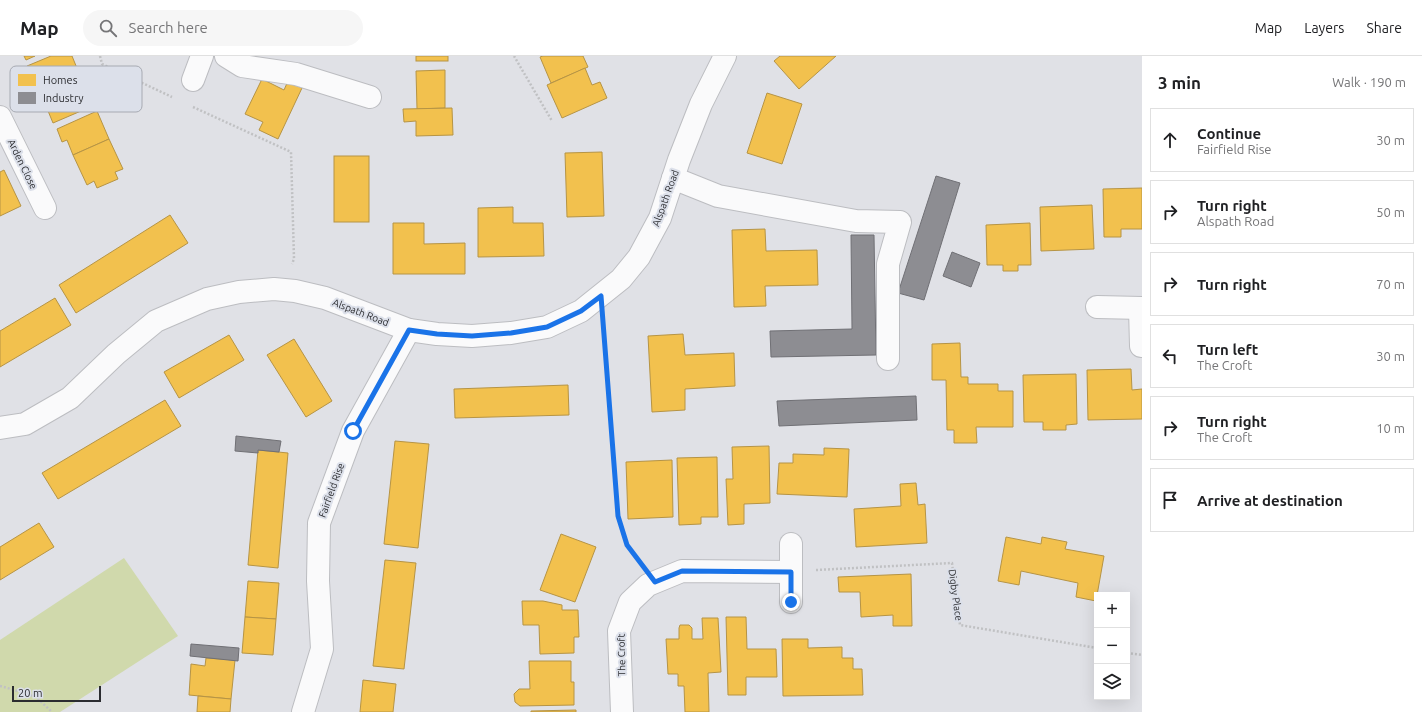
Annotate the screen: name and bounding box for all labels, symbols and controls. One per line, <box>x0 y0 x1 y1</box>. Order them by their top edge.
search box <box>83 10 363 46</box>
text: Map <box>20 17 59 39</box>
icon: search <box>97 17 119 39</box>
text: Search here <box>129 19 208 36</box>
text: Map <box>1255 20 1282 36</box>
text: Layers <box>1304 20 1344 36</box>
text: Share <box>1366 20 1402 36</box>
legend <box>10 66 142 112</box>
text: 3 min <box>1158 73 1201 92</box>
text: Homes <box>43 74 78 86</box>
text: Walk · 190 m <box>1332 75 1406 89</box>
text: Industry <box>43 92 84 104</box>
text: Continue <box>1197 125 1261 142</box>
icon: ahead <box>1159 129 1181 151</box>
text: 30 m <box>1376 133 1405 147</box>
street label: Arden Close <box>6 137 39 191</box>
text: Fairfield Rise <box>1197 142 1271 156</box>
street label: Alspath Road <box>650 168 681 228</box>
text: Turn right <box>1197 197 1267 214</box>
icon: right <box>1159 201 1181 223</box>
text: 50 m <box>1376 205 1405 219</box>
text: Alspath Road <box>1197 214 1274 228</box>
icon: right <box>1159 273 1181 295</box>
text: Turn right <box>1197 276 1267 293</box>
text: 70 m <box>1376 277 1405 291</box>
street label: Alspath Road <box>331 297 391 328</box>
text: Turn left <box>1197 341 1258 358</box>
icon: left <box>1159 345 1181 367</box>
text: 30 m <box>1376 349 1405 363</box>
text: The Croft <box>1197 358 1252 372</box>
text: Turn right <box>1197 413 1267 430</box>
icon: right <box>1159 417 1181 439</box>
text: 10 m <box>1376 421 1405 435</box>
route start <box>344 422 362 440</box>
text: The Croft <box>1197 430 1252 444</box>
street label: Fairfield Rise <box>317 461 346 519</box>
icon: arrive <box>1159 489 1181 511</box>
text: Arrive at destination <box>1197 492 1343 509</box>
street label: Digby Place <box>946 569 965 622</box>
map controls <box>1094 592 1130 700</box>
button: + <box>1094 592 1130 628</box>
route end <box>782 593 800 611</box>
button: − <box>1094 628 1130 664</box>
street label: The Croft <box>616 634 627 676</box>
button: layers <box>1094 664 1130 700</box>
scale bar <box>12 684 101 703</box>
text: 20 m <box>18 687 42 699</box>

